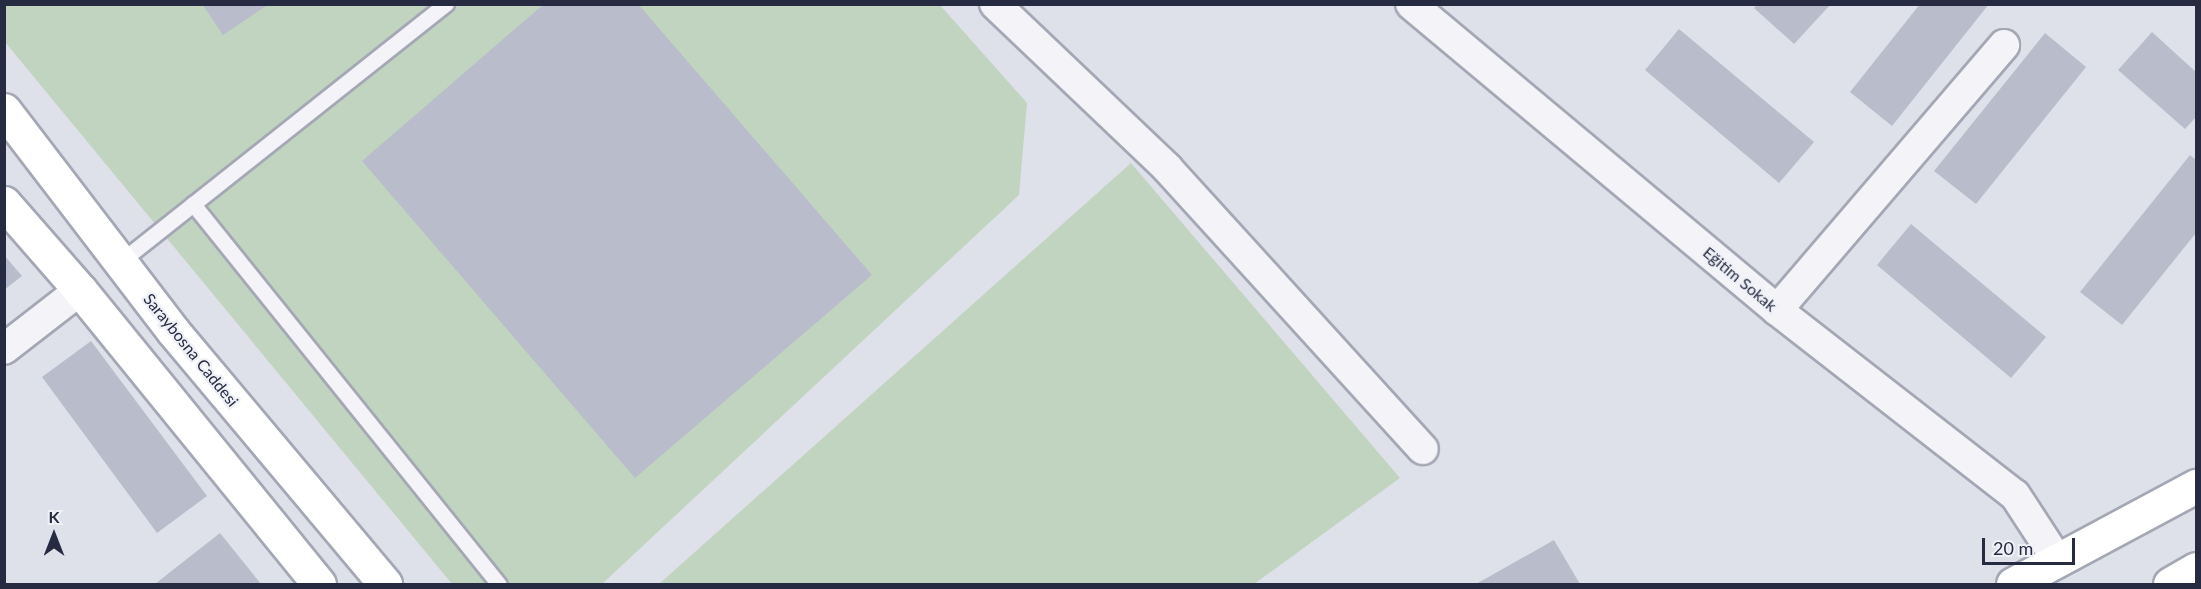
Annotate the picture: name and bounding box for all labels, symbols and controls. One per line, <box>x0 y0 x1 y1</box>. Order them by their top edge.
street label: Eğitim Sokak <box>1699 243 1781 315</box>
street label: Saraybosna Caddesi <box>140 290 242 410</box>
north arrow <box>24 505 84 565</box>
text: K <box>49 507 59 526</box>
scale bar <box>1985 526 2078 564</box>
text: 20 m <box>1993 537 2033 559</box>

